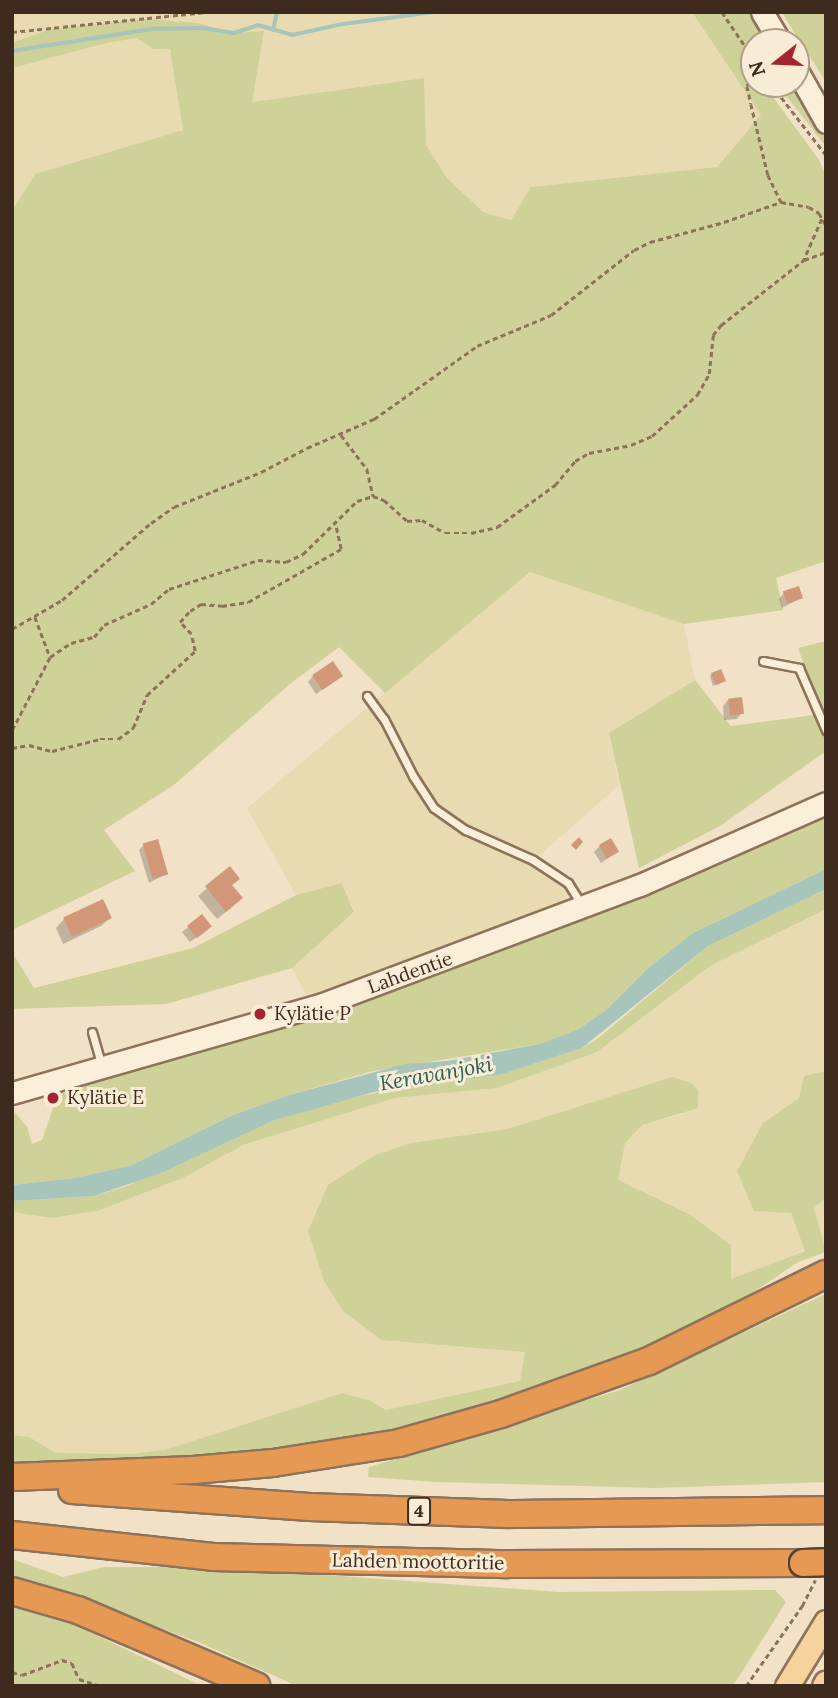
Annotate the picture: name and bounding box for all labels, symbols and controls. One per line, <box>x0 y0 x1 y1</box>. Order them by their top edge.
north arrow <box>740 28 810 98</box>
text: N <box>743 58 771 80</box>
street label: Lahdentie <box>364 947 456 999</box>
place label: Kylätie P <box>274 1003 351 1025</box>
marker: Kylätie P <box>252 1006 268 1022</box>
water label: Keravanjoki <box>377 1052 495 1096</box>
place label: Kylätie E <box>67 1087 144 1109</box>
marker: Kylätie E <box>45 1090 61 1106</box>
road number: 4 <box>407 1496 431 1526</box>
street label: Lahden moottoritie <box>331 1549 505 1575</box>

